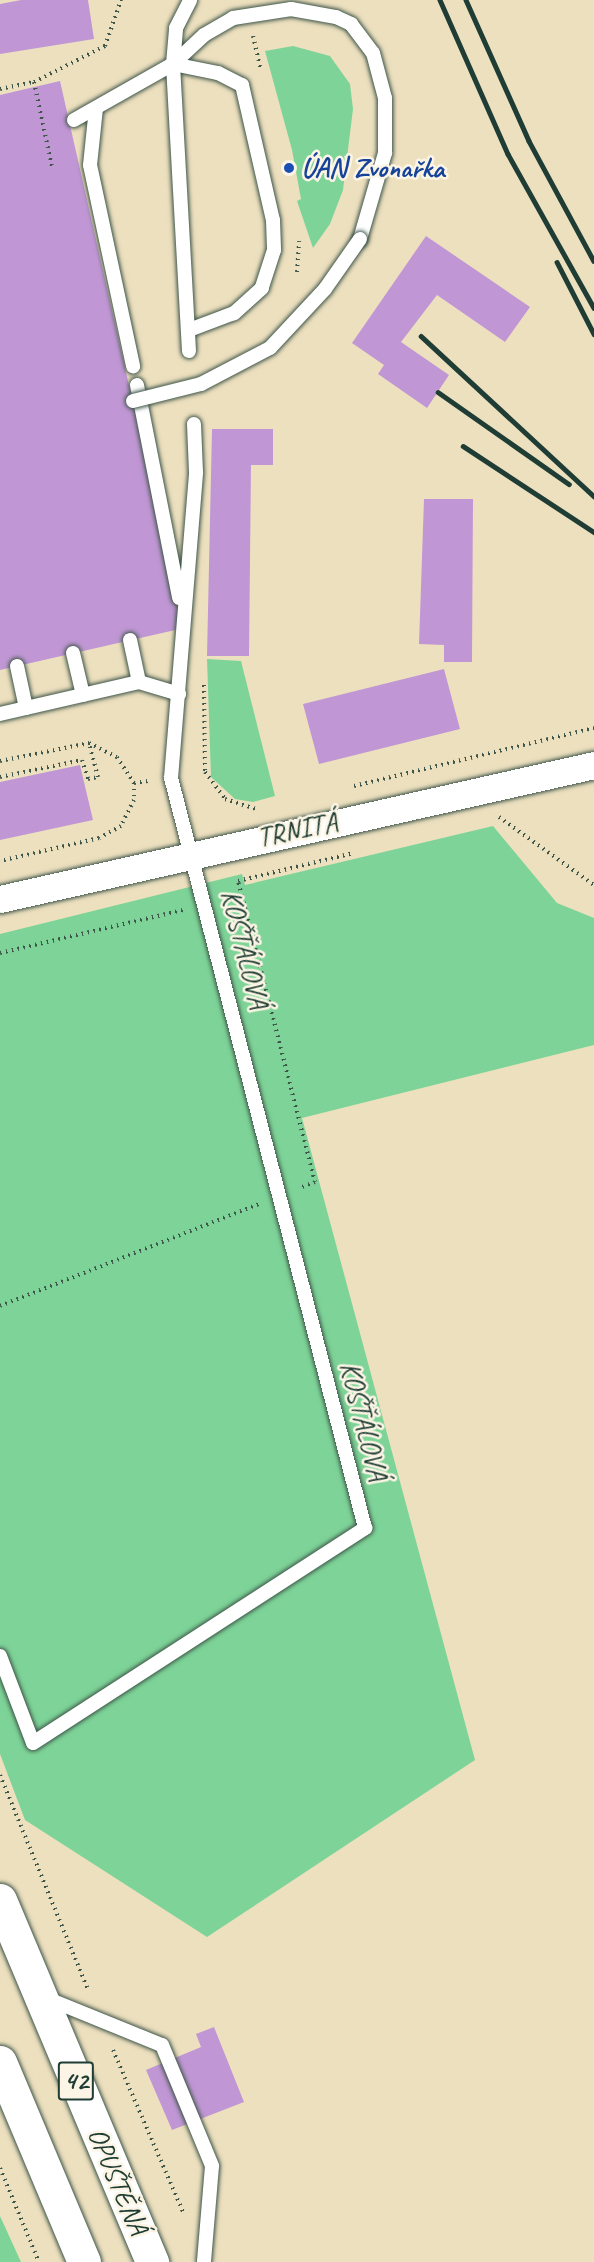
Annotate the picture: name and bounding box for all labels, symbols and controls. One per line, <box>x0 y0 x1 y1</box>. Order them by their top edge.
place label: ÚAN Zvonařka <box>301 151 444 185</box>
marker: ÚAN Zvonařka <box>282 161 296 175</box>
street label: TRNITÁ <box>254 805 340 855</box>
street label: KOŠŤÁLOVÁ <box>214 886 276 1012</box>
street label: KOŠŤÁLOVÁ <box>333 1358 395 1484</box>
road number: 42 <box>56 2057 96 2105</box>
street label: OPUŠTĚNÁ <box>80 2122 156 2240</box>

